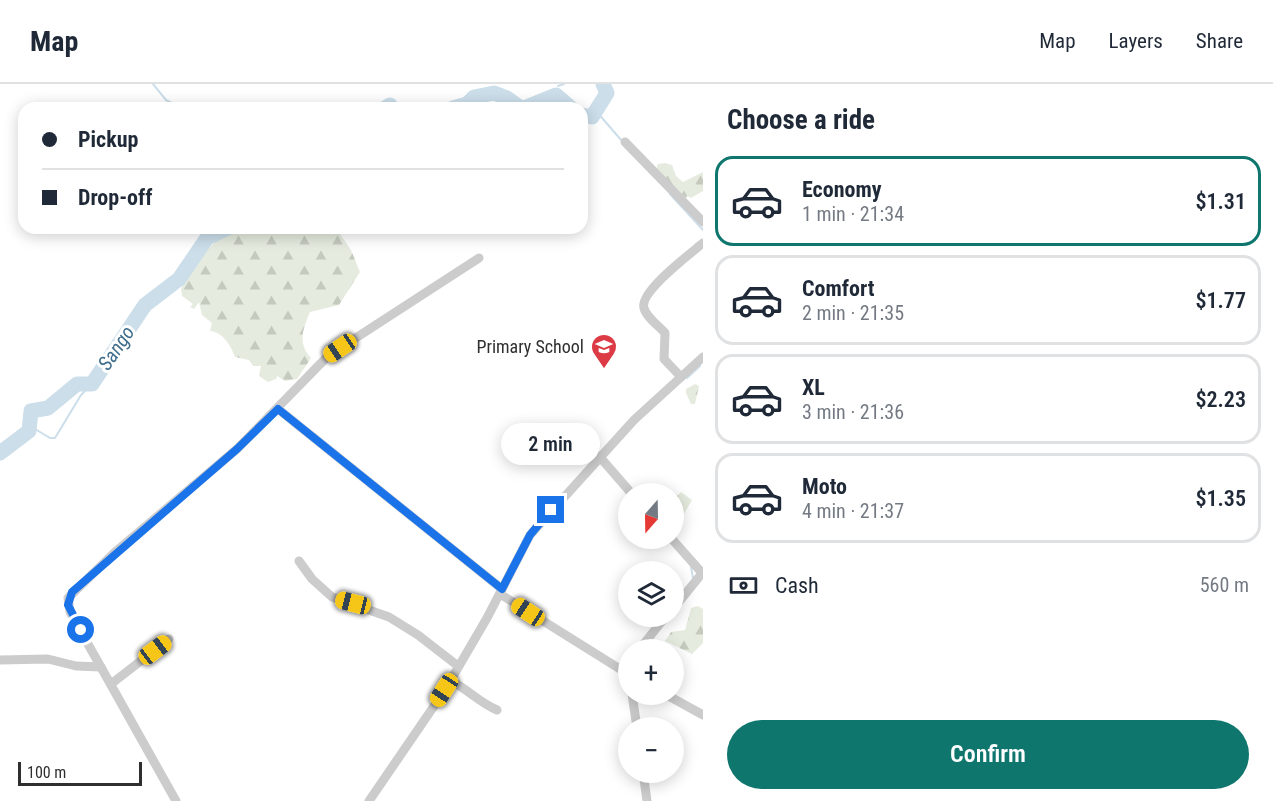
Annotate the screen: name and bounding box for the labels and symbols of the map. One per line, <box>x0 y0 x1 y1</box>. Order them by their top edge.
water label: Sango <box>93 321 139 375</box>
car <box>320 330 360 366</box>
school or university icon: Primary School <box>589 332 619 370</box>
place label: Primary School <box>476 336 584 357</box>
callout: 2 min <box>502 423 600 465</box>
north arrow <box>618 483 684 549</box>
route end <box>537 496 564 523</box>
car <box>333 590 373 616</box>
car <box>508 595 548 629</box>
route start <box>67 616 94 643</box>
car <box>135 632 175 668</box>
car <box>427 670 461 710</box>
scale bar <box>18 759 142 786</box>

